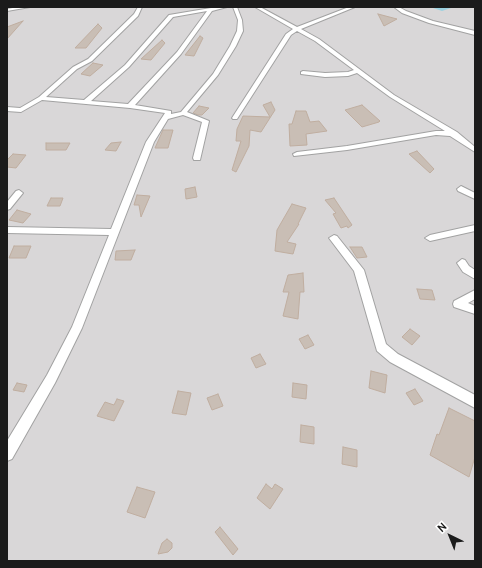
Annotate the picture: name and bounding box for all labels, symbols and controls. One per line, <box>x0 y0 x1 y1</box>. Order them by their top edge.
north arrow <box>430 516 470 556</box>
text: N <box>434 519 449 535</box>

